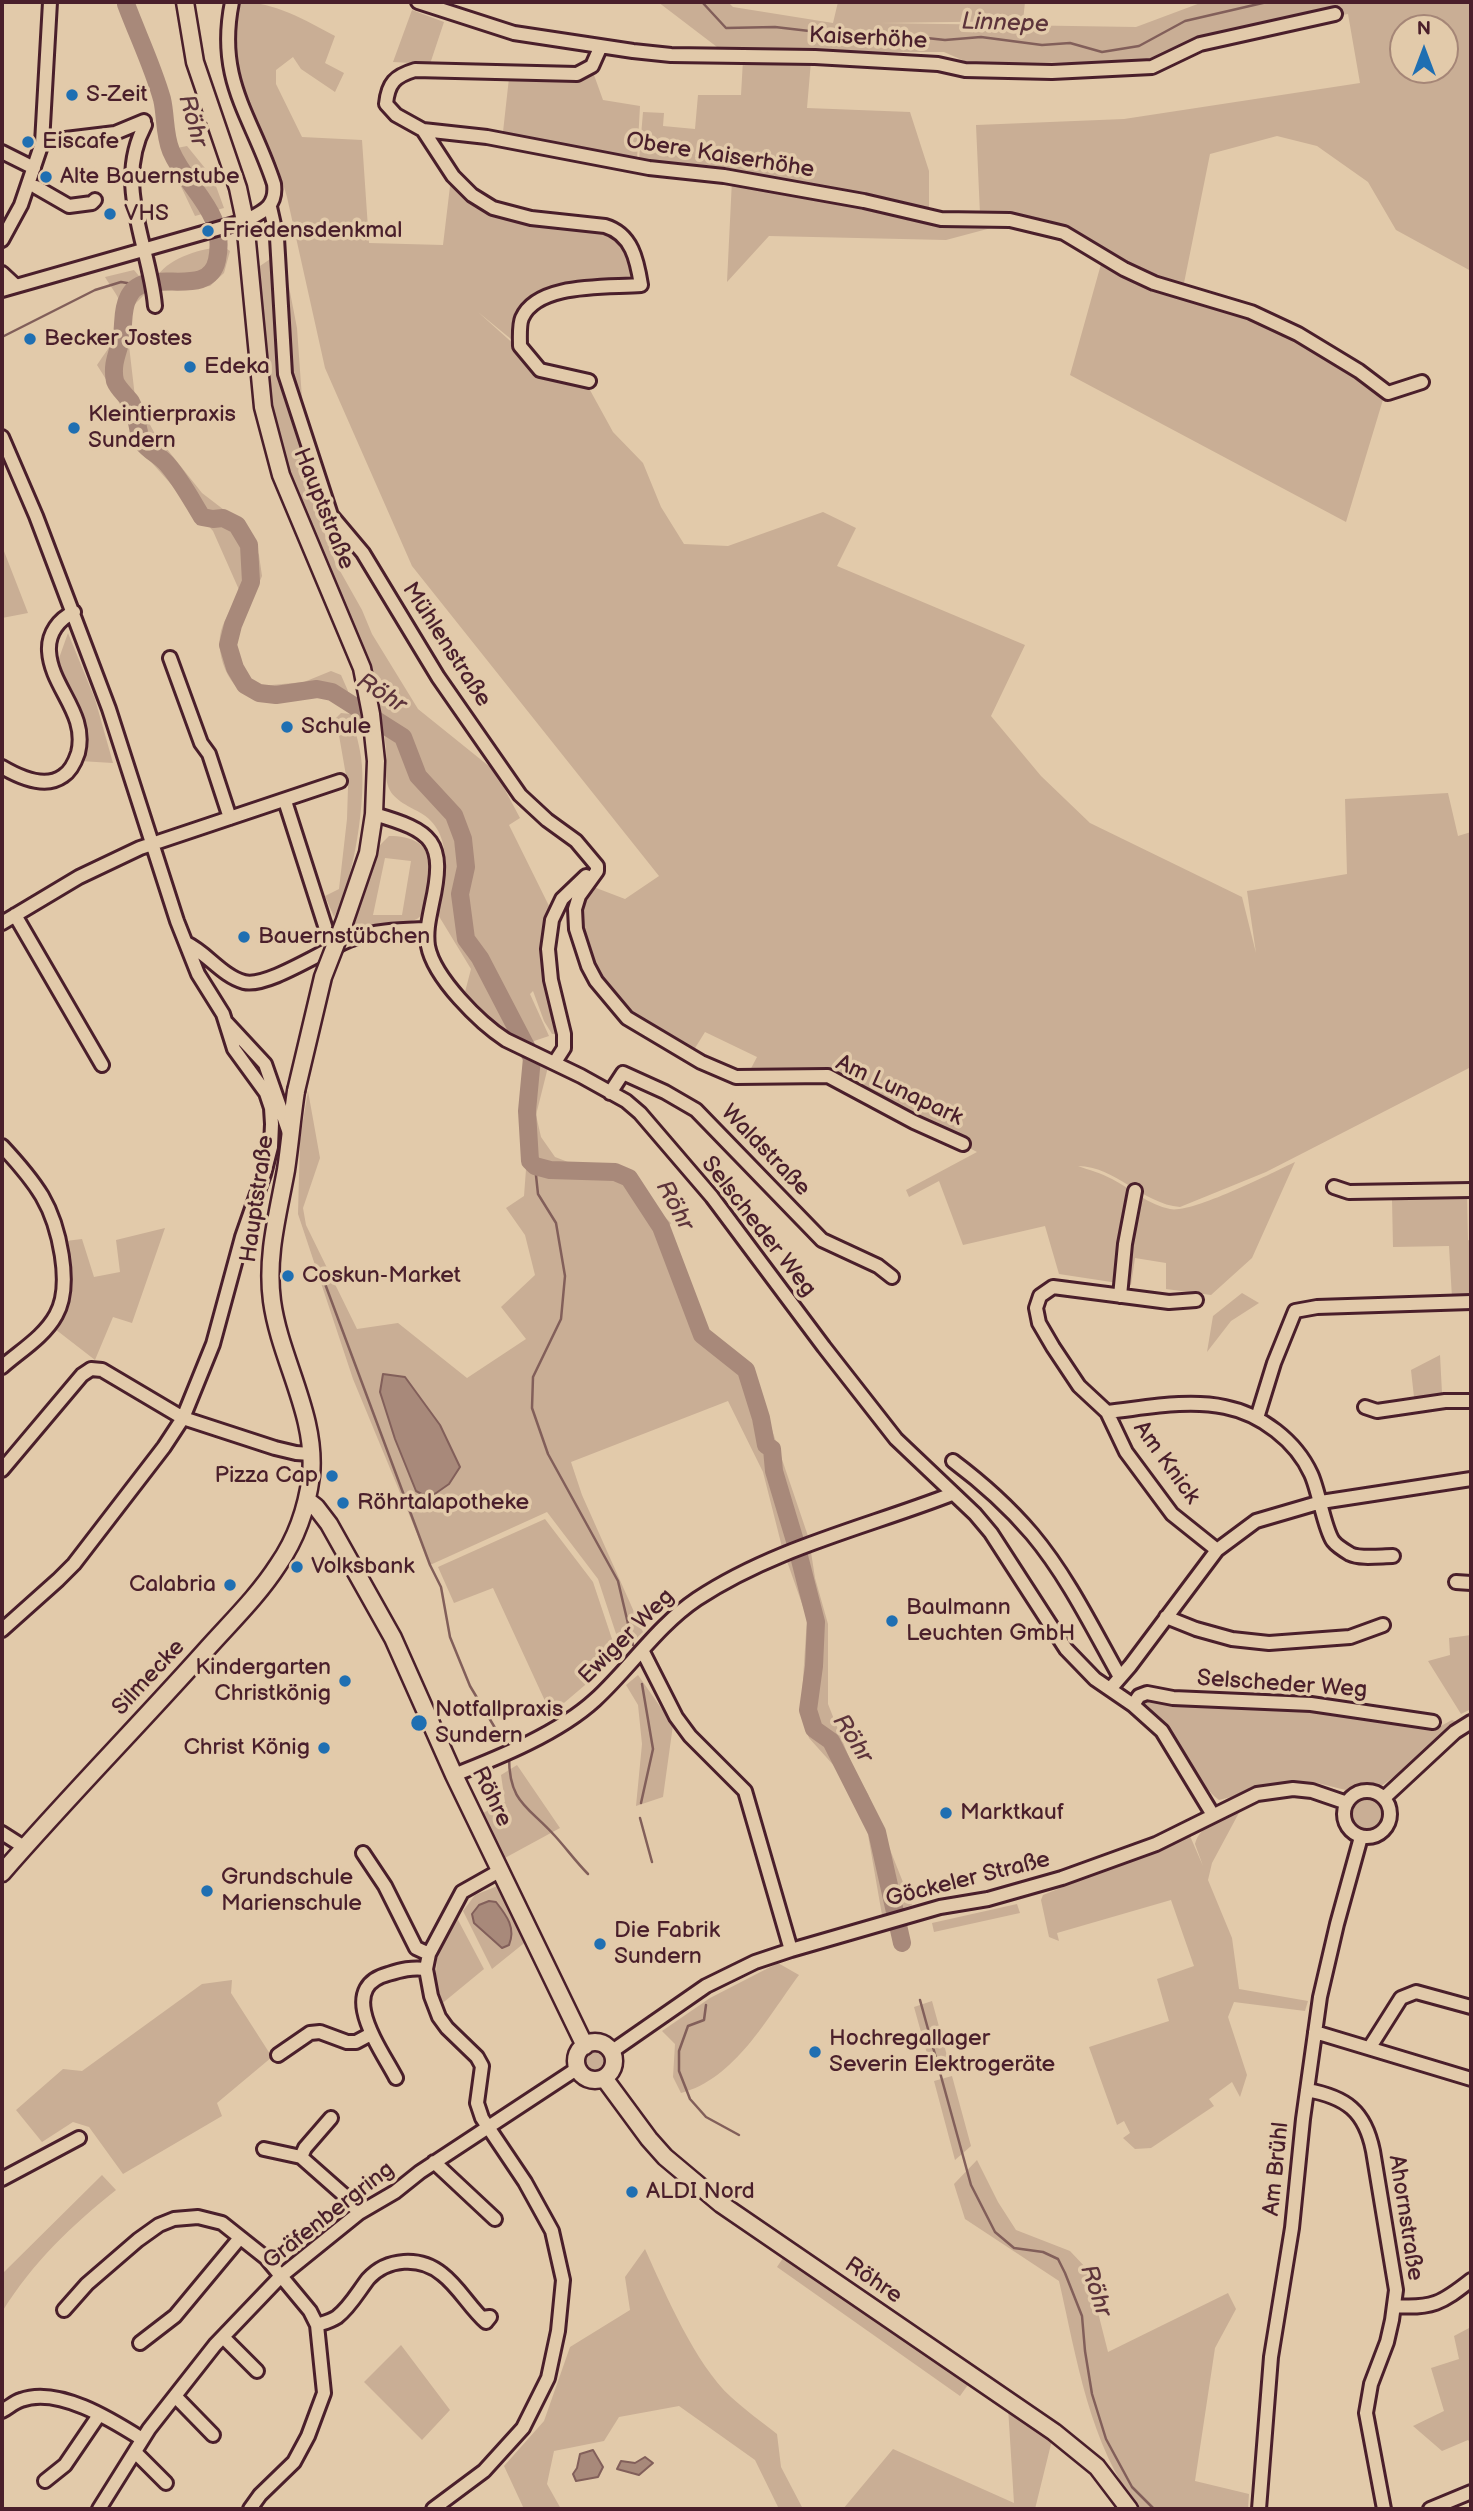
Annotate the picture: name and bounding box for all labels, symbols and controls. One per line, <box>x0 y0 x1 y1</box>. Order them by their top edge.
water label: Linnepe <box>961 8 1049 40</box>
north arrow <box>1389 14 1459 84</box>
text: N <box>1417 18 1431 41</box>
street label: Kaiserhöhe <box>808 22 928 56</box>
place label: S-Zeit <box>86 81 148 109</box>
marker: S-Zeit <box>64 87 80 103</box>
water label: Röhr <box>171 92 213 150</box>
street label: Obere Kaiserhöhe <box>624 127 816 185</box>
place label: Eiscafe <box>42 128 119 156</box>
marker: Eiscafe <box>20 134 36 150</box>
place label: Alte Bauernstube <box>60 163 240 191</box>
marker: Alte Bauernstube <box>38 169 54 185</box>
place label: VHS <box>124 200 169 228</box>
marker: VHS <box>102 206 118 222</box>
place label: Friedensdenkmal <box>222 217 402 245</box>
marker: Friedensdenkmal <box>200 223 216 239</box>
place label: Becker Jostes <box>44 325 192 353</box>
marker: Becker Jostes <box>22 331 38 347</box>
place label: Edeka <box>204 353 270 381</box>
marker: Edeka <box>182 359 198 375</box>
place label: Kleintierpraxis Sundern <box>88 401 236 455</box>
marker: Kleintierpraxis Sundern <box>66 420 82 436</box>
street label: Hauptstraße <box>286 444 360 574</box>
street label: Mühlenstraße <box>396 578 496 712</box>
water label: Röhr <box>351 668 411 720</box>
place label: Schule <box>301 713 371 741</box>
marker: Schule <box>279 719 295 735</box>
place label: Bauernstübchen <box>258 923 430 951</box>
marker: Bauernstübchen <box>236 929 252 945</box>
street label: Am Lunapark <box>831 1049 967 1133</box>
street label: Waldstraße <box>715 1099 815 1203</box>
street label: Hauptstraße <box>235 1134 281 1264</box>
street label: Selscheder Weg <box>695 1151 821 1303</box>
water label: Röhr <box>649 1176 699 1236</box>
place label: Coskun-Market <box>302 1262 461 1290</box>
marker: Coskun-Market <box>280 1268 296 1284</box>
street label: Am Knick <box>1127 1416 1205 1510</box>
place label: Pizza Cap <box>215 1462 318 1490</box>
marker: Pizza Cap <box>324 1468 340 1484</box>
place label: Röhrtalapotheke <box>357 1489 529 1517</box>
marker: Röhrtalapotheke <box>335 1495 351 1511</box>
place label: Volksbank <box>311 1553 414 1581</box>
marker: Volksbank <box>289 1559 305 1575</box>
place label: Calabria <box>129 1571 216 1599</box>
marker: Calabria <box>222 1577 238 1593</box>
street label: Ewiger Weg <box>574 1584 680 1690</box>
place label: Baulmann Leuchten GmbH <box>906 1594 1075 1648</box>
marker: Baulmann Leuchten GmbH <box>884 1613 900 1629</box>
street label: Silmecke <box>107 1634 191 1722</box>
place label: Kindergarten Christkönig <box>195 1654 331 1708</box>
street label: Selscheder Weg <box>1196 1665 1368 1705</box>
marker: Kindergarten Christkönig <box>337 1673 353 1689</box>
place label: Notfallpraxis Sundern <box>435 1696 563 1750</box>
water label: Röhr <box>826 1709 878 1769</box>
marker: Notfallpraxis Sundern <box>409 1713 429 1733</box>
place label: Christ König <box>183 1734 310 1762</box>
marker: Christ König <box>316 1740 332 1756</box>
street label: Röhre <box>465 1762 517 1832</box>
place label: Marktkauf <box>960 1799 1064 1827</box>
marker: Marktkauf <box>938 1805 954 1821</box>
street label: Göckeler Straße <box>883 1846 1053 1914</box>
place label: Grundschule Marienschule <box>221 1864 362 1918</box>
marker: Grundschule Marienschule <box>199 1883 215 1899</box>
place label: Die Fabrik Sundern <box>614 1917 720 1971</box>
marker: Die Fabrik Sundern <box>592 1936 608 1952</box>
place label: Hochregallager Severin Elektrogeräte <box>829 2025 1055 2079</box>
marker: Hochregallager Severin Elektrogeräte <box>807 2044 823 2060</box>
street label: Am Brühl <box>1258 2121 1296 2217</box>
street label: Ahornstraße <box>1381 2153 1429 2283</box>
street label: Gräfenbergring <box>258 2156 400 2276</box>
place label: ALDI Nord <box>646 2178 755 2206</box>
marker: ALDI Nord <box>624 2184 640 2200</box>
street label: Röhre <box>839 2252 907 2310</box>
water label: Röhr <box>1073 2261 1117 2321</box>

